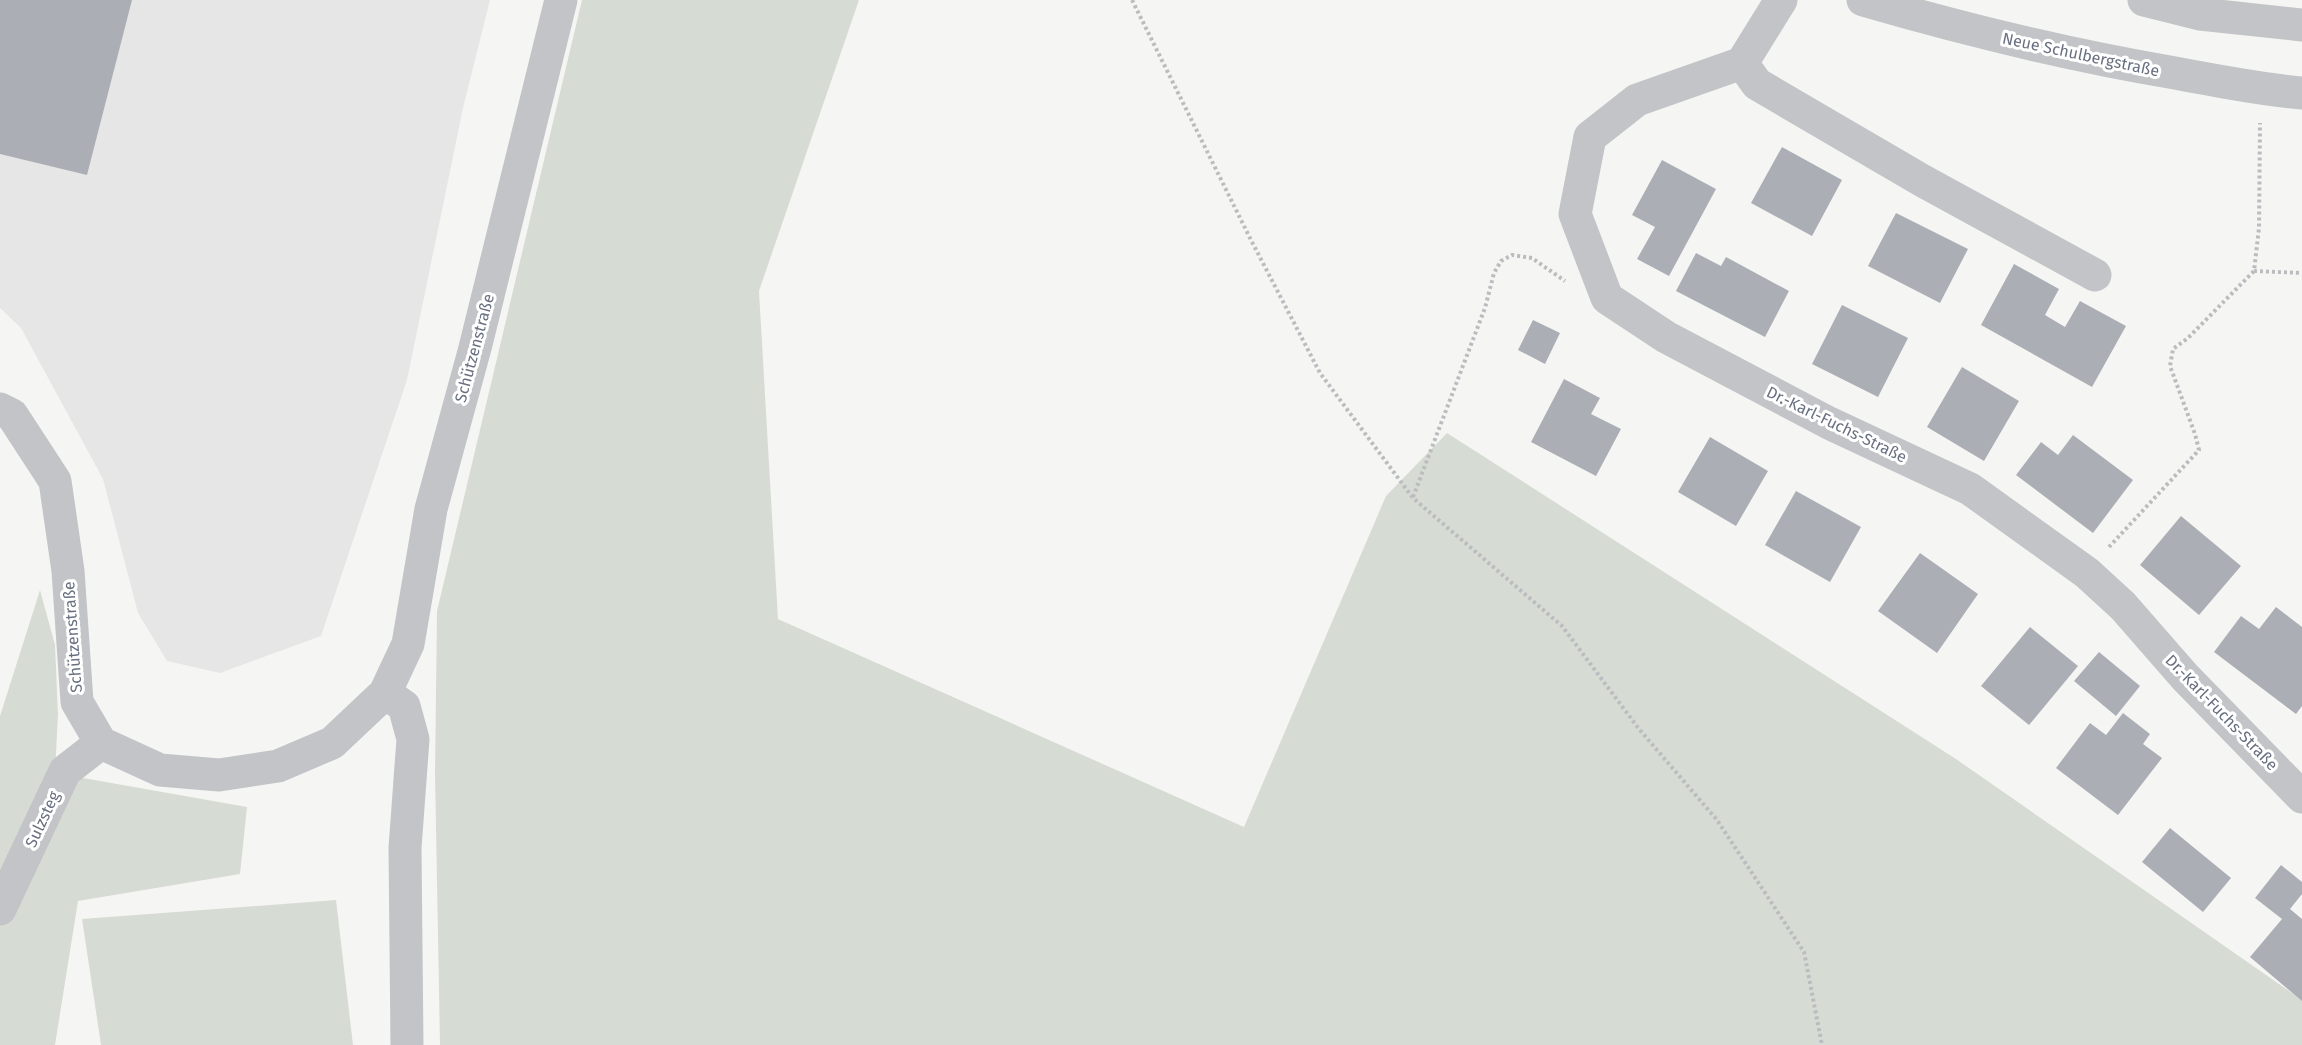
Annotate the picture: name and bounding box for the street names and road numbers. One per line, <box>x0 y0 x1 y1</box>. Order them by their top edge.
street label: Neue Schulbergstraße <box>2001 29 2161 80</box>
street label: Schützenstraße <box>451 292 498 404</box>
street label: Dr.-Karl-Fuchs-Straße <box>1764 382 1910 467</box>
street label: Schützenstraße <box>59 581 86 693</box>
street label: Dr.-Karl-Fuchs-Straße <box>2161 650 2282 774</box>
street label: Sulzsteg <box>21 787 64 850</box>

